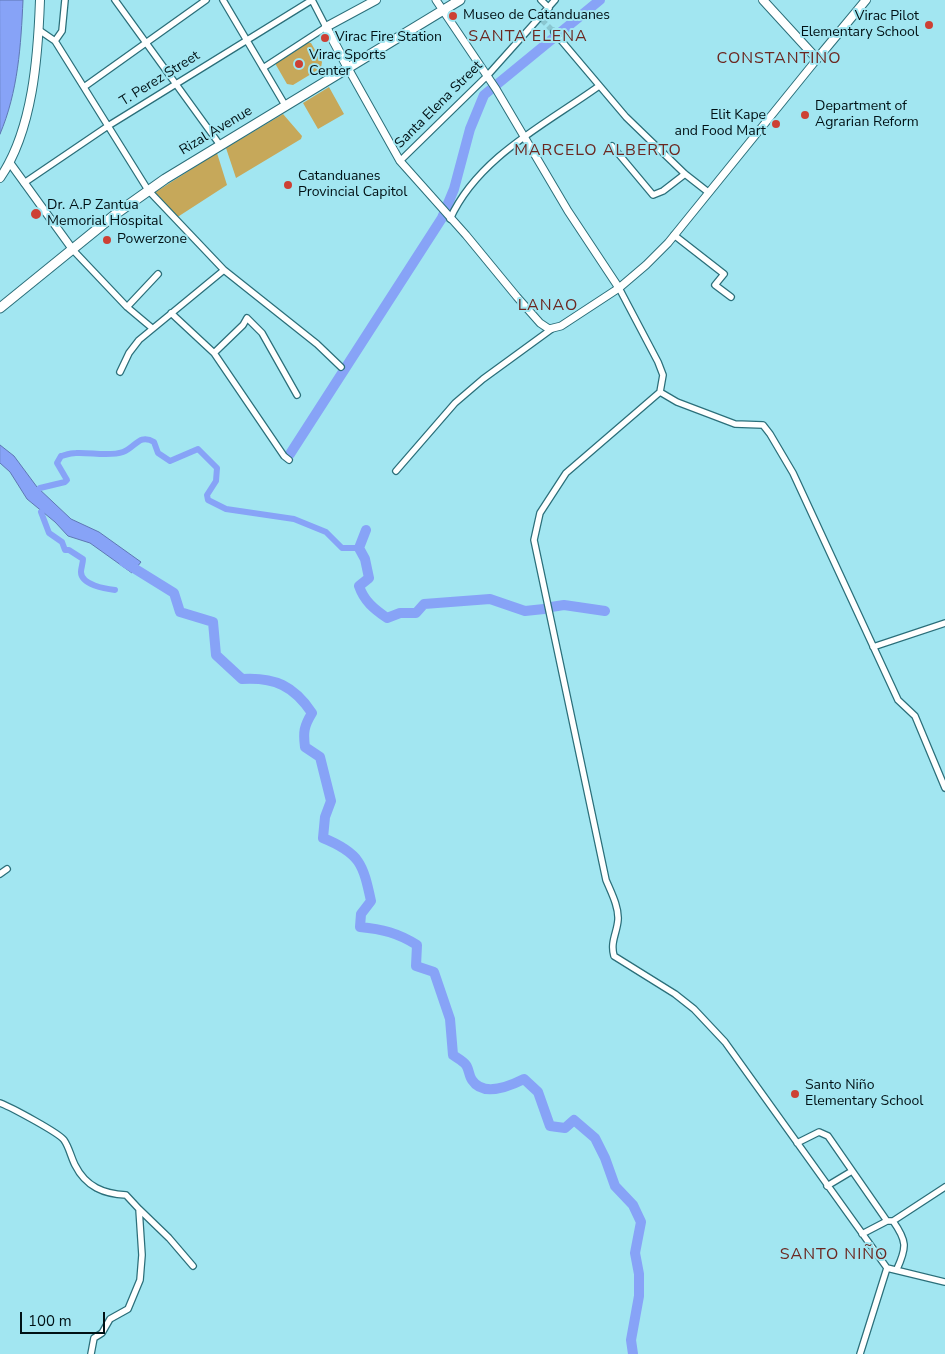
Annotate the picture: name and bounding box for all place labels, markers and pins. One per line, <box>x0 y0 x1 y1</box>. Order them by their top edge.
place label: Museo de Catanduanes <box>463 8 610 24</box>
place label: Virac Pilot Elementary School <box>801 9 919 41</box>
marker: Museo de Catanduanes <box>447 10 459 22</box>
marker: Virac Pilot Elementary School <box>923 19 935 31</box>
place label: Virac Fire Station <box>335 30 442 46</box>
marker: Virac Fire Station <box>319 32 331 44</box>
place label: Virac Sports Center <box>309 48 386 80</box>
marker: Virac Sports Center <box>293 58 305 70</box>
place label: Department of Agrarian Reform <box>815 99 919 132</box>
place label: Elit Kape and Food Mart <box>674 108 766 140</box>
marker: Department of Agrarian Reform <box>799 109 811 121</box>
marker: Elit Kape and Food Mart <box>770 118 782 130</box>
place label: Catanduanes Provincial Capitol <box>298 169 407 202</box>
marker: Catanduanes Provincial Capitol <box>282 179 294 191</box>
place label: Dr. A.P Zantua Memorial Hospital <box>47 198 163 230</box>
marker: Dr. A.P Zantua Memorial Hospital <box>29 207 43 221</box>
place label: Powerzone <box>117 232 187 248</box>
marker: Powerzone <box>101 234 113 246</box>
place label: Santo Niño Elementary School <box>805 1078 923 1110</box>
marker: Santo Niño Elementary School <box>789 1088 801 1100</box>

